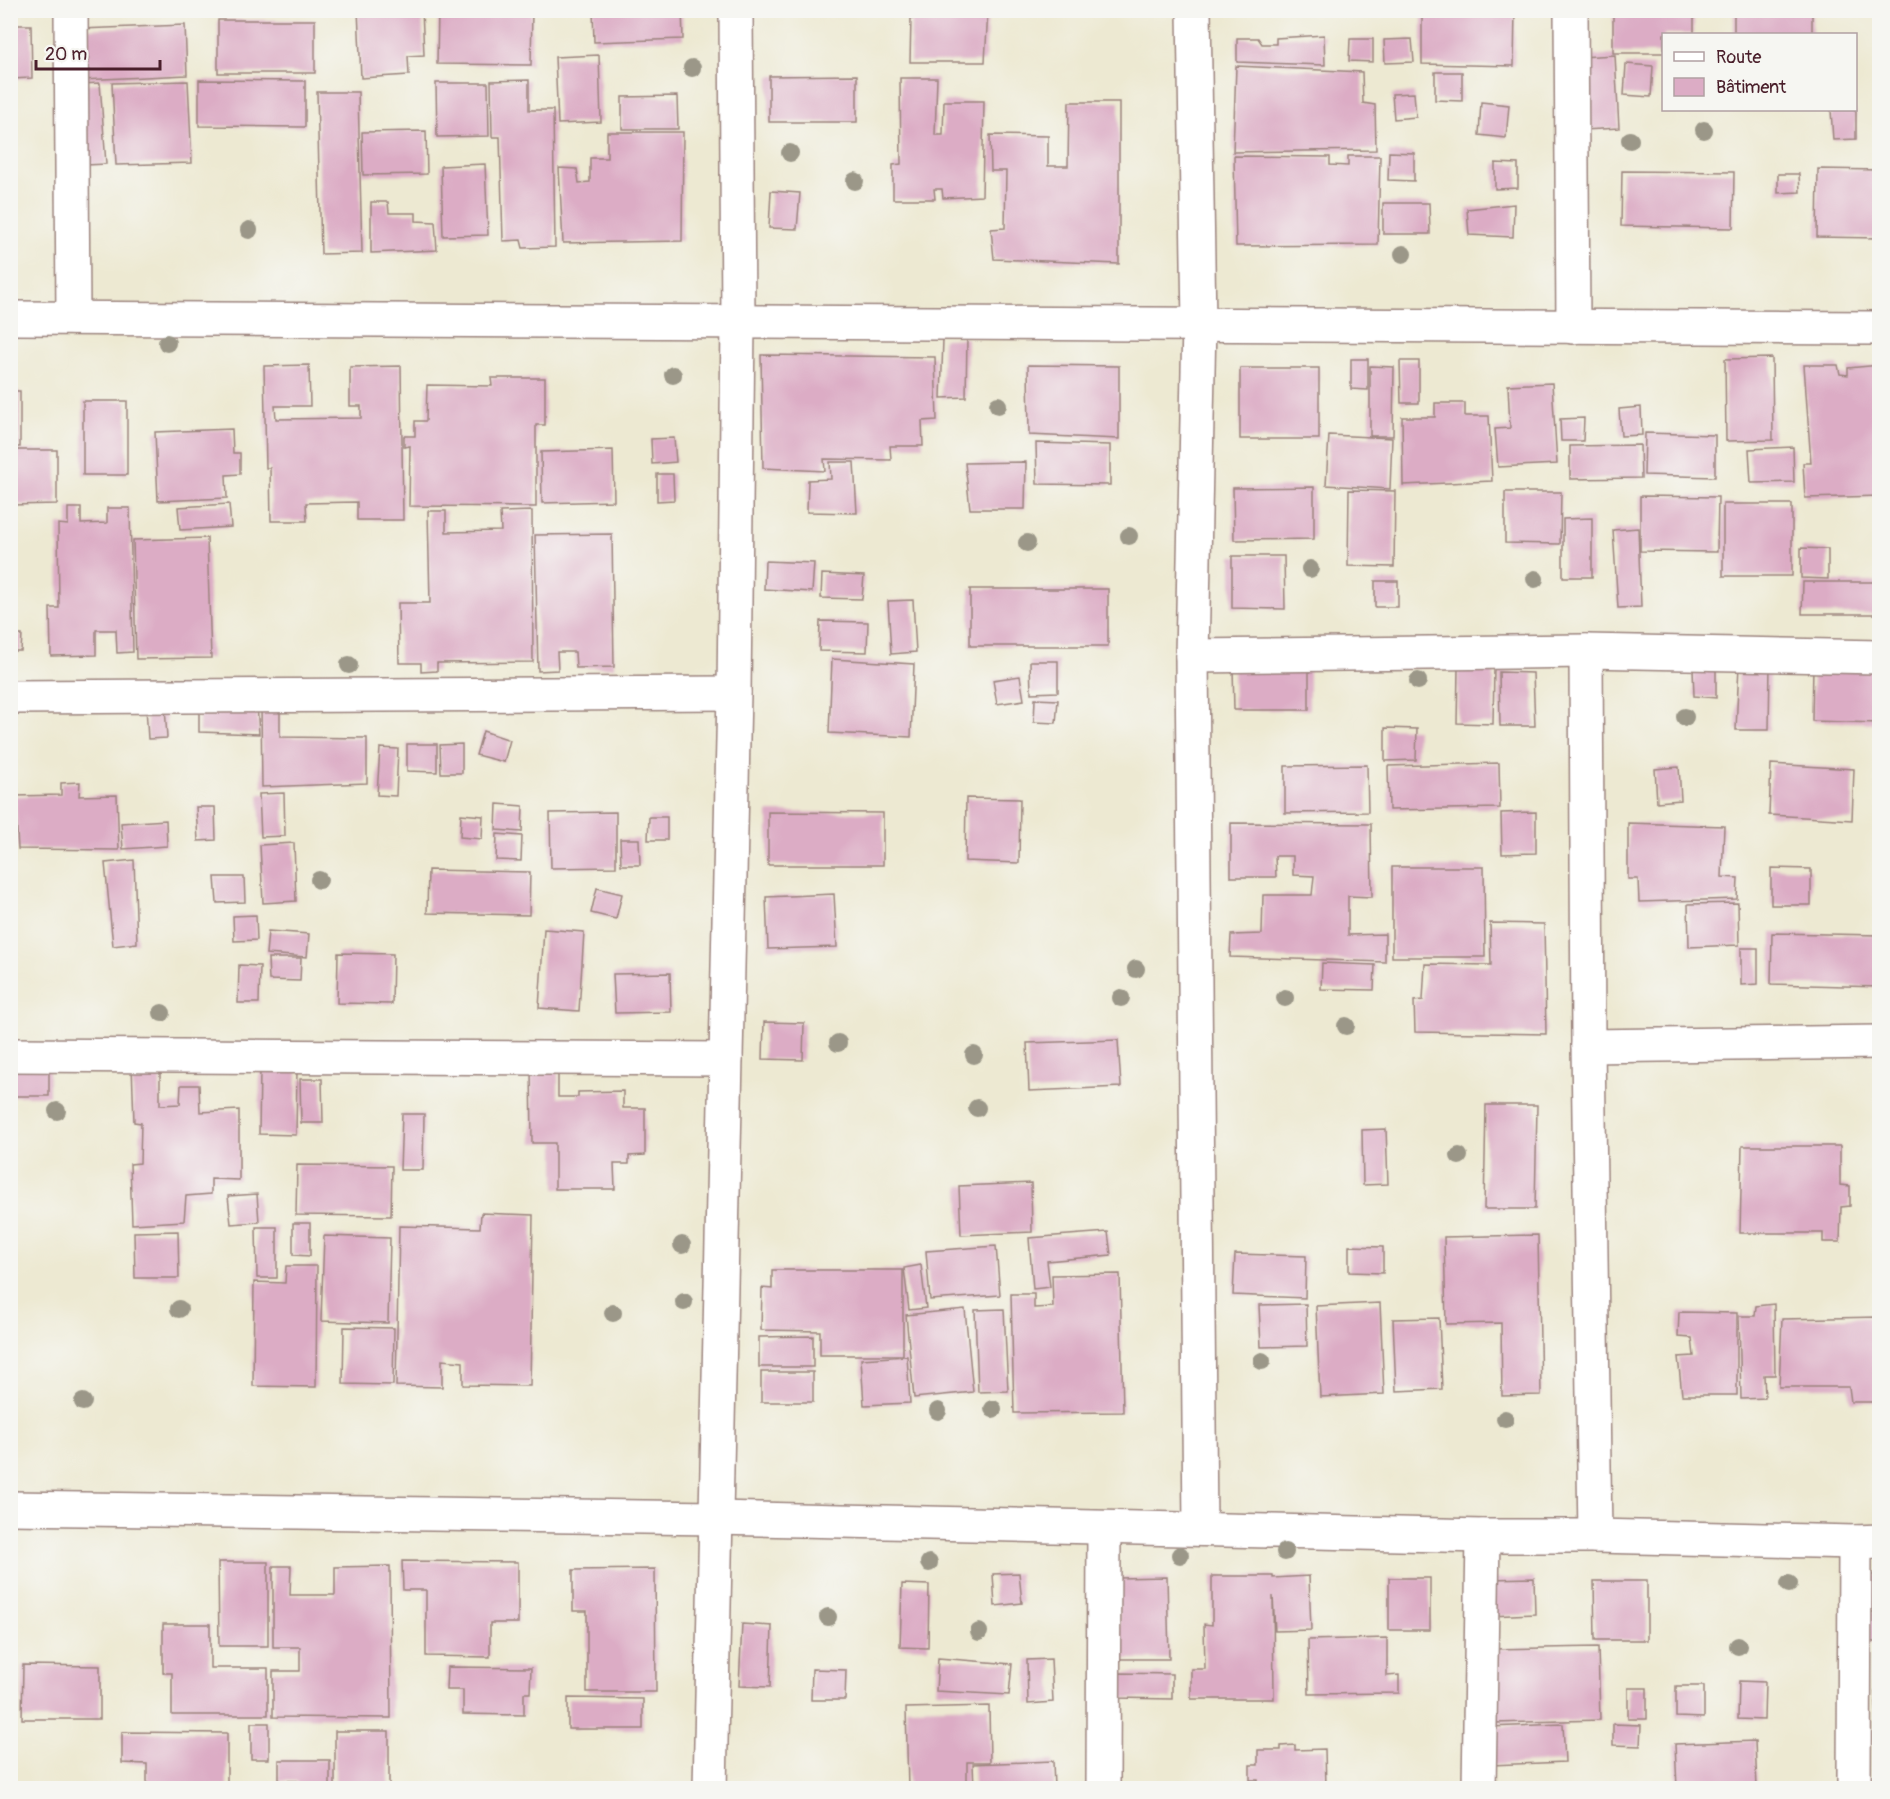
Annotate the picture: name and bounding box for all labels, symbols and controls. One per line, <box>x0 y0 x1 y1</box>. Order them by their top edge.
scale bar <box>36 33 160 71</box>
legend <box>1662 33 1857 111</box>
text: 20 m <box>45 43 87 66</box>
text: Route <box>1716 46 1761 69</box>
text: Bâtiment <box>1716 76 1787 99</box>

